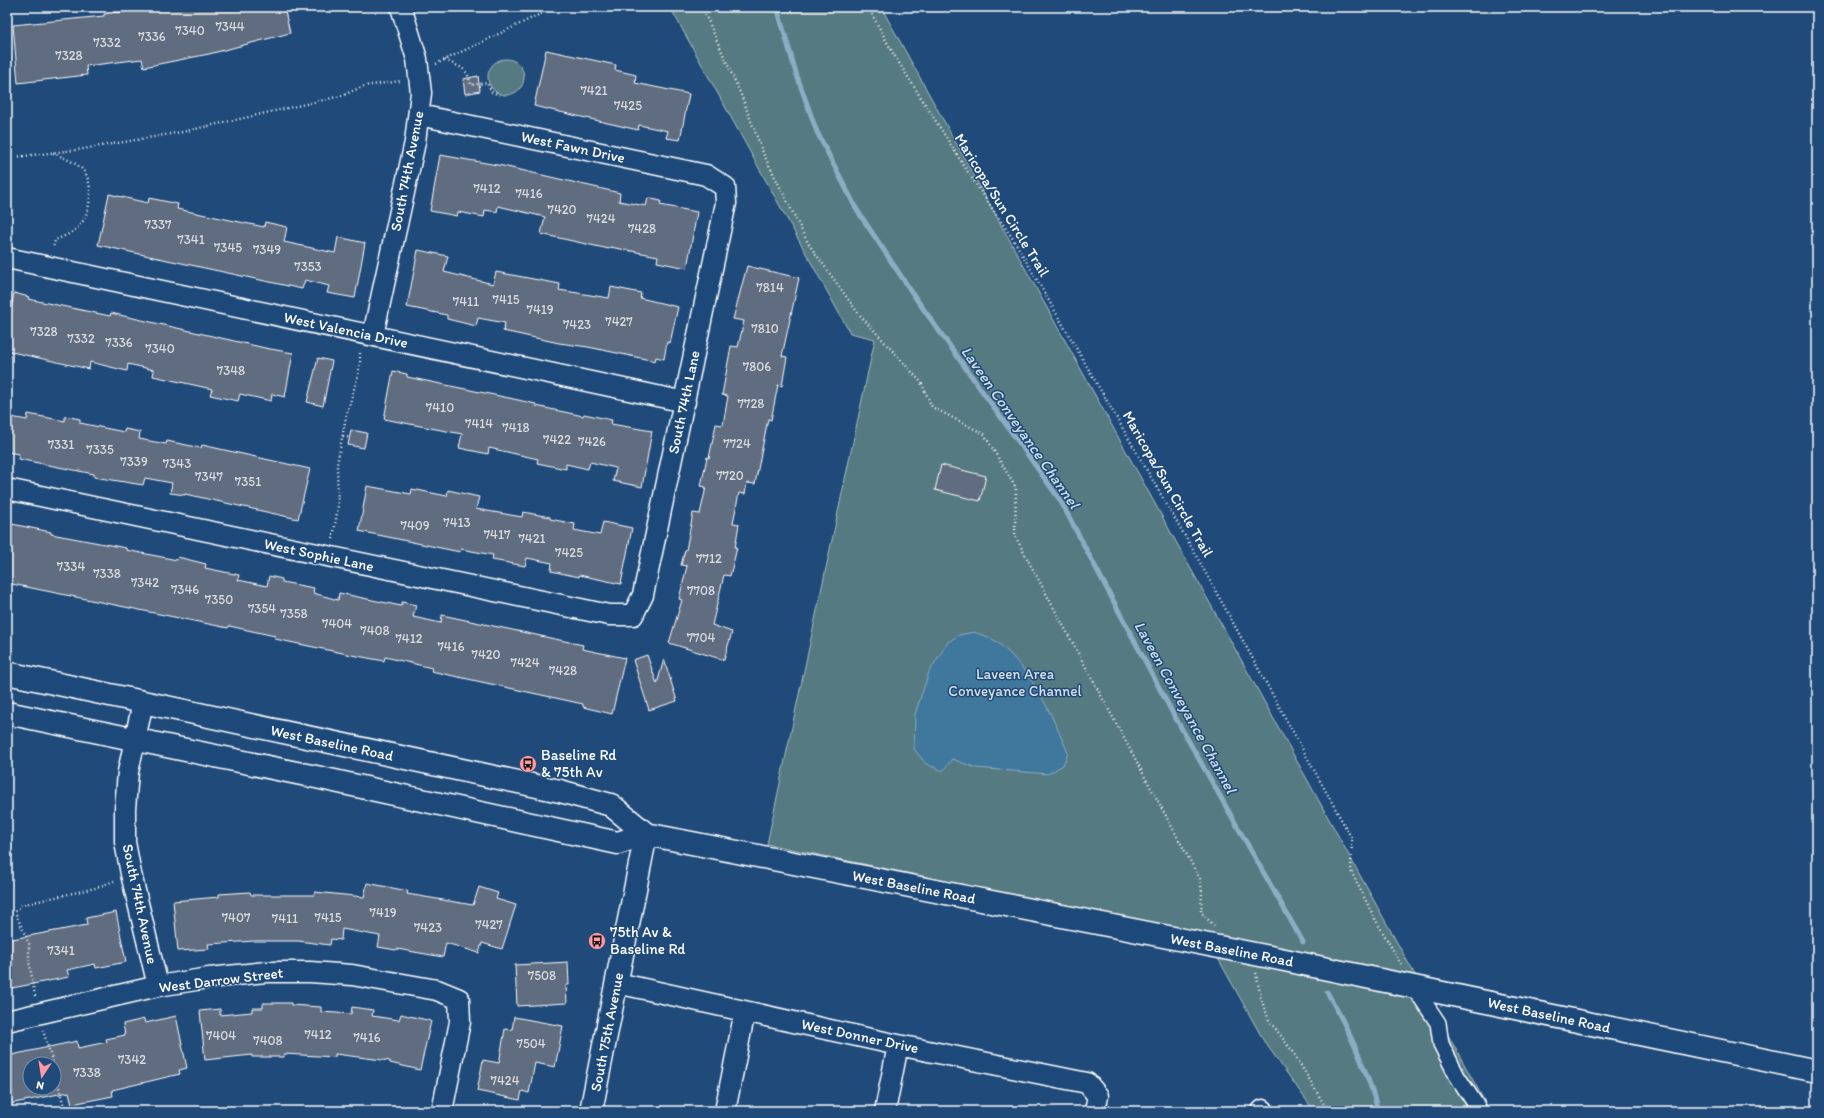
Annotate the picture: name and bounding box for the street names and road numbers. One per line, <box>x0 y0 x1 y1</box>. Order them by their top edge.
street label: South 74th Avenue <box>387 109 427 233</box>
street label: West Fawn Drive <box>519 127 627 167</box>
street label: Maricopa/Sun Circle Trail <box>951 130 1054 281</box>
street label: West Valencia Drive <box>282 308 410 352</box>
street label: South 74th Lane <box>664 349 704 455</box>
street label: Maricopa/Sun Circle Trail <box>1119 408 1218 561</box>
street label: West Sophie Lane <box>262 535 376 575</box>
street label: West Baseline Road <box>269 721 395 765</box>
street label: South 74th Avenue <box>118 842 162 966</box>
street label: West Baseline Road <box>851 866 977 908</box>
street label: West Baseline Road <box>1169 929 1295 971</box>
street label: West Darrow Street <box>158 963 285 997</box>
street label: South 75th Avenue <box>587 971 627 1093</box>
street label: West Baseline Road <box>1486 993 1612 1037</box>
street label: West Donner Drive <box>800 1015 920 1057</box>

